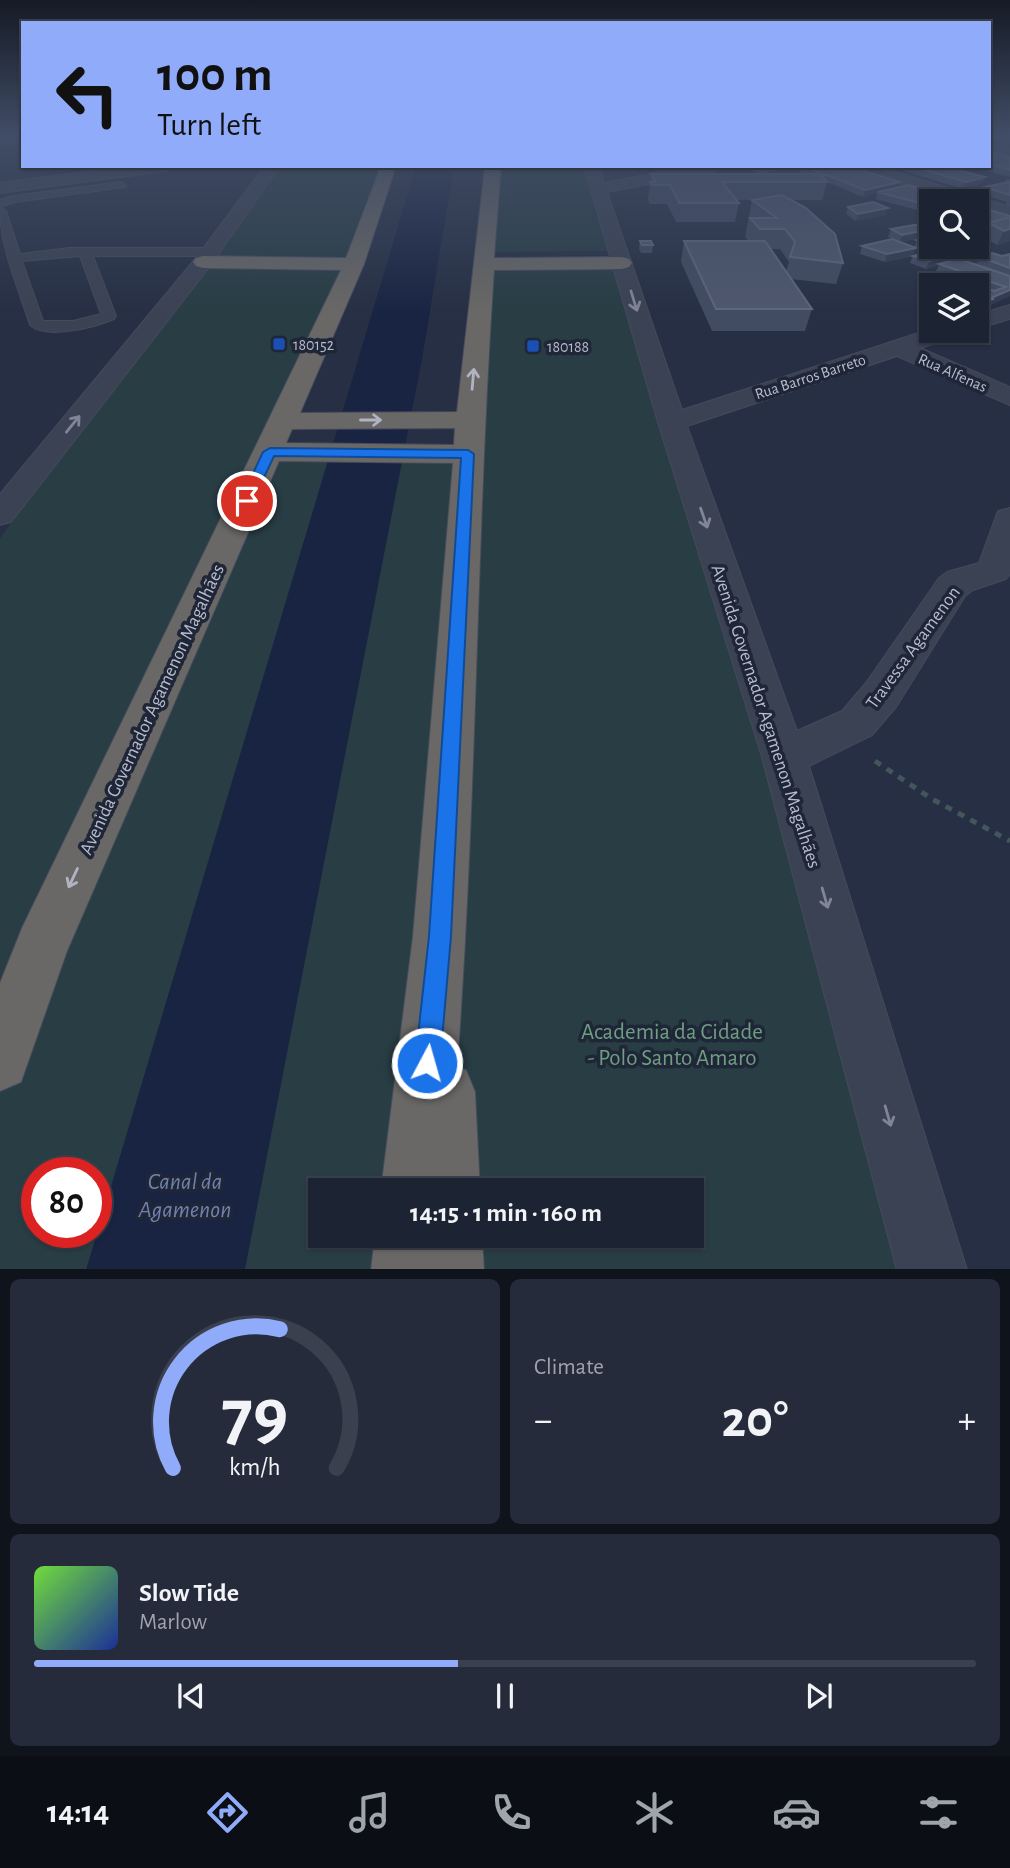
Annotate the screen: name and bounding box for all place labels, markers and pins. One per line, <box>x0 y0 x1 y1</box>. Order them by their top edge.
marker: 180152 <box>271 336 287 352</box>
place label: 180152 <box>293 337 334 353</box>
marker: 180188 <box>525 338 541 354</box>
place label: 180188 <box>547 339 589 355</box>
pin <box>217 471 277 531</box>

